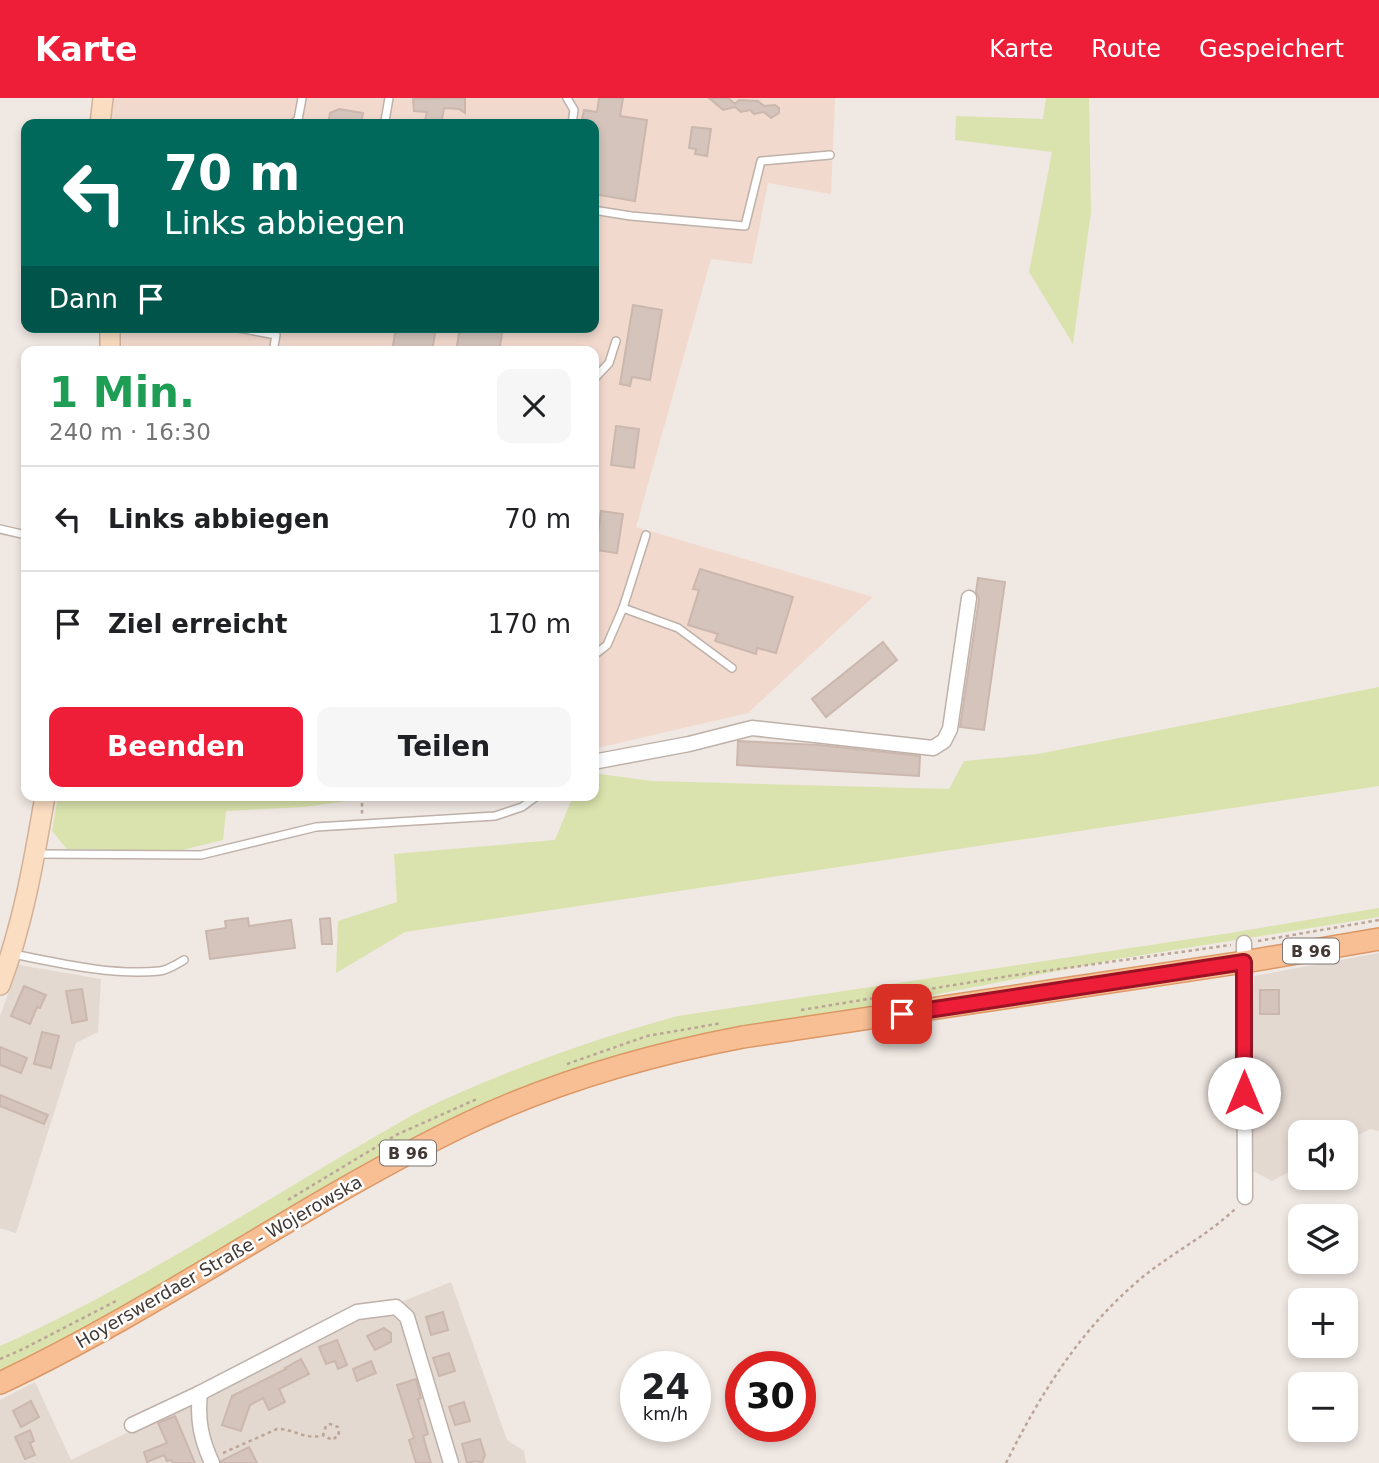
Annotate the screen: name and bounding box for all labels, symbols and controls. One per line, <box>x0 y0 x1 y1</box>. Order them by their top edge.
text: Karte <box>35 30 137 69</box>
text: Karte <box>989 35 1053 63</box>
text: Route <box>1091 35 1161 63</box>
text: Gespeichert <box>1199 35 1344 63</box>
text: 70 m <box>164 145 300 202</box>
icon: left <box>49 147 140 238</box>
text: Links abbiegen <box>164 204 405 242</box>
icon: arrive <box>132 280 170 318</box>
text: Dann <box>49 284 118 314</box>
text: 1 Min. <box>49 368 195 417</box>
button: close <box>497 369 571 443</box>
text: 240 m · 16:30 <box>49 419 211 445</box>
icon: left <box>49 500 87 538</box>
text: Links abbiegen <box>108 504 330 534</box>
text: 70 m <box>504 504 571 534</box>
icon: arrive <box>49 605 87 643</box>
text: Ziel erreicht <box>108 609 288 639</box>
text: 170 m <box>488 609 571 639</box>
button: Beenden <box>49 707 303 787</box>
button: Teilen <box>317 707 571 787</box>
road number: B 96 <box>1283 938 1339 964</box>
pin <box>872 984 932 1044</box>
icon: arrive <box>883 995 921 1033</box>
position arrow <box>1207 1056 1281 1130</box>
map controls <box>1288 1120 1358 1442</box>
button: sound <box>1288 1120 1358 1190</box>
road number: B 96 <box>380 1140 436 1166</box>
street label: Hoyerswerdaer Straße - Wojerowska <box>72 1171 366 1352</box>
button: layers <box>1288 1204 1358 1274</box>
button: + <box>1288 1288 1358 1358</box>
speed limit sign: 30 <box>725 1351 816 1442</box>
text: 24 <box>641 1367 690 1407</box>
button: − <box>1288 1372 1358 1442</box>
text: km/h <box>643 1403 688 1424</box>

